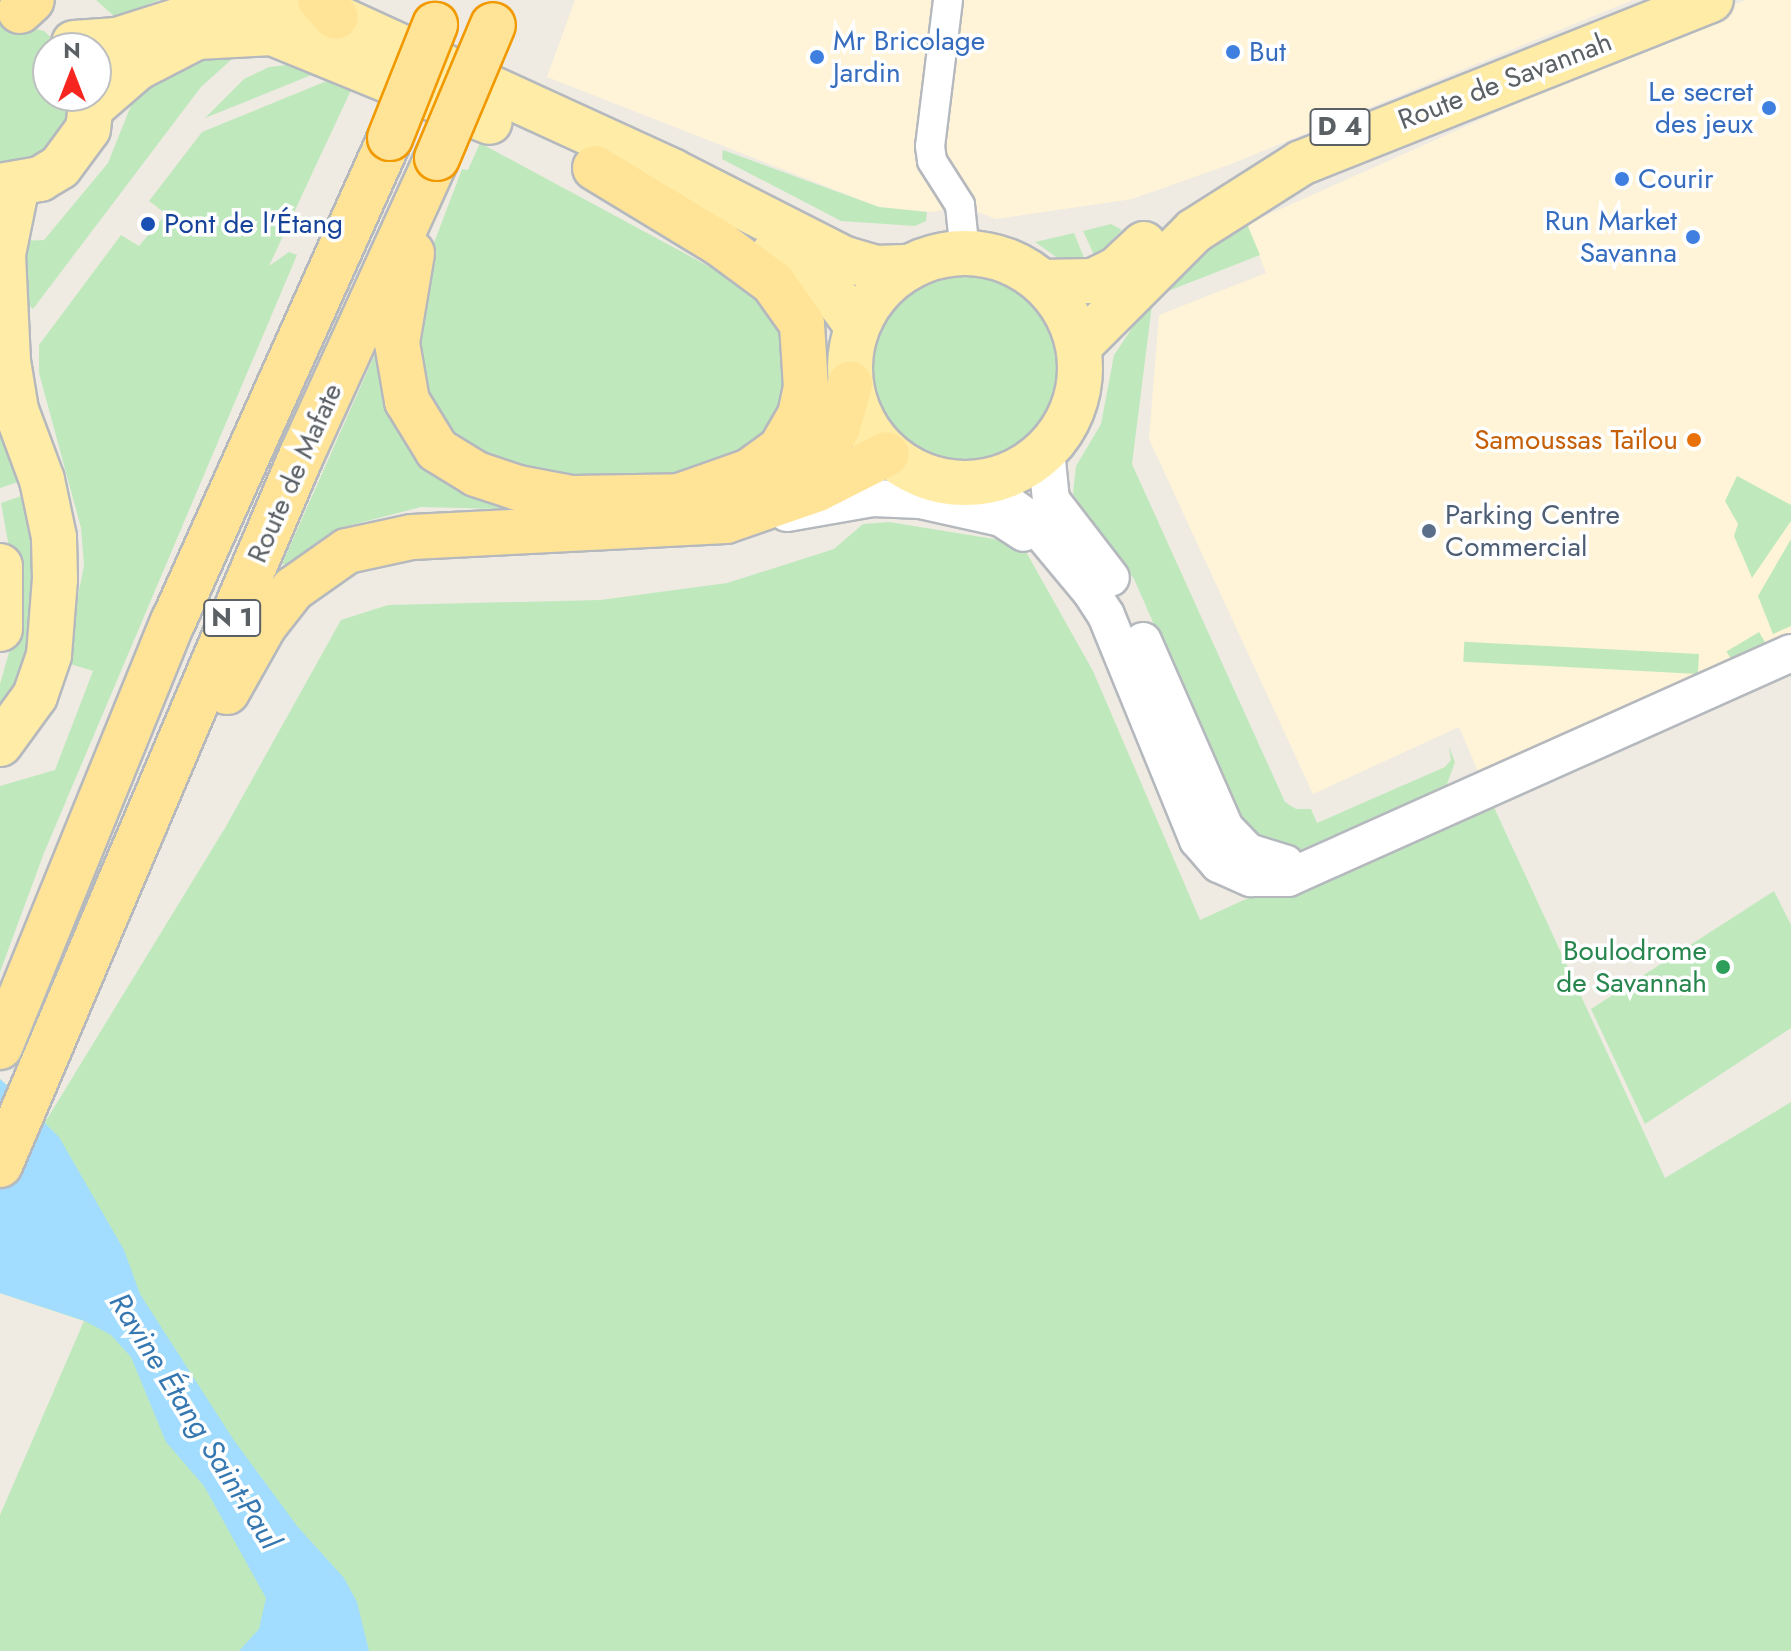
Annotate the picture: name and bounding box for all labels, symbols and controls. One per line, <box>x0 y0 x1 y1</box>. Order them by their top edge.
place label: Mr Bricolage Jardin <box>833 24 985 90</box>
street label: Route de Savannah <box>1393 25 1617 137</box>
north arrow <box>32 32 112 112</box>
text: N <box>63 34 81 66</box>
place label: But <box>1249 35 1286 69</box>
marker: But <box>1224 43 1242 61</box>
marker: Mr Bricolage Jardin <box>808 48 826 66</box>
place label: Le secret des jeux <box>1648 75 1753 141</box>
marker: Le secret des jeux <box>1760 99 1778 117</box>
road number: D 4 <box>1308 105 1372 149</box>
place label: Courir <box>1638 162 1714 196</box>
marker: Courir <box>1613 170 1631 188</box>
place label: Run Market Savanna <box>1545 204 1677 270</box>
place label: Pont de l'Étang <box>164 207 343 241</box>
marker: Pont de l'Étang <box>139 215 157 233</box>
marker: Run Market Savanna <box>1684 228 1702 246</box>
street label: Route de Mafate <box>240 378 350 568</box>
place label: Samoussas Taïlou <box>1474 423 1678 457</box>
marker: Samoussas Taïlou <box>1685 431 1703 449</box>
place label: Parking Centre Commercial <box>1445 498 1620 564</box>
marker: Parking Centre Commercial <box>1420 522 1438 540</box>
road number: N 1 <box>202 596 262 640</box>
place label: Boulodrome de Savannah <box>1556 934 1707 1000</box>
marker: Boulodrome de Savannah <box>1714 958 1732 976</box>
water label: Ravine Étang Saint-Paul <box>102 1286 288 1556</box>

